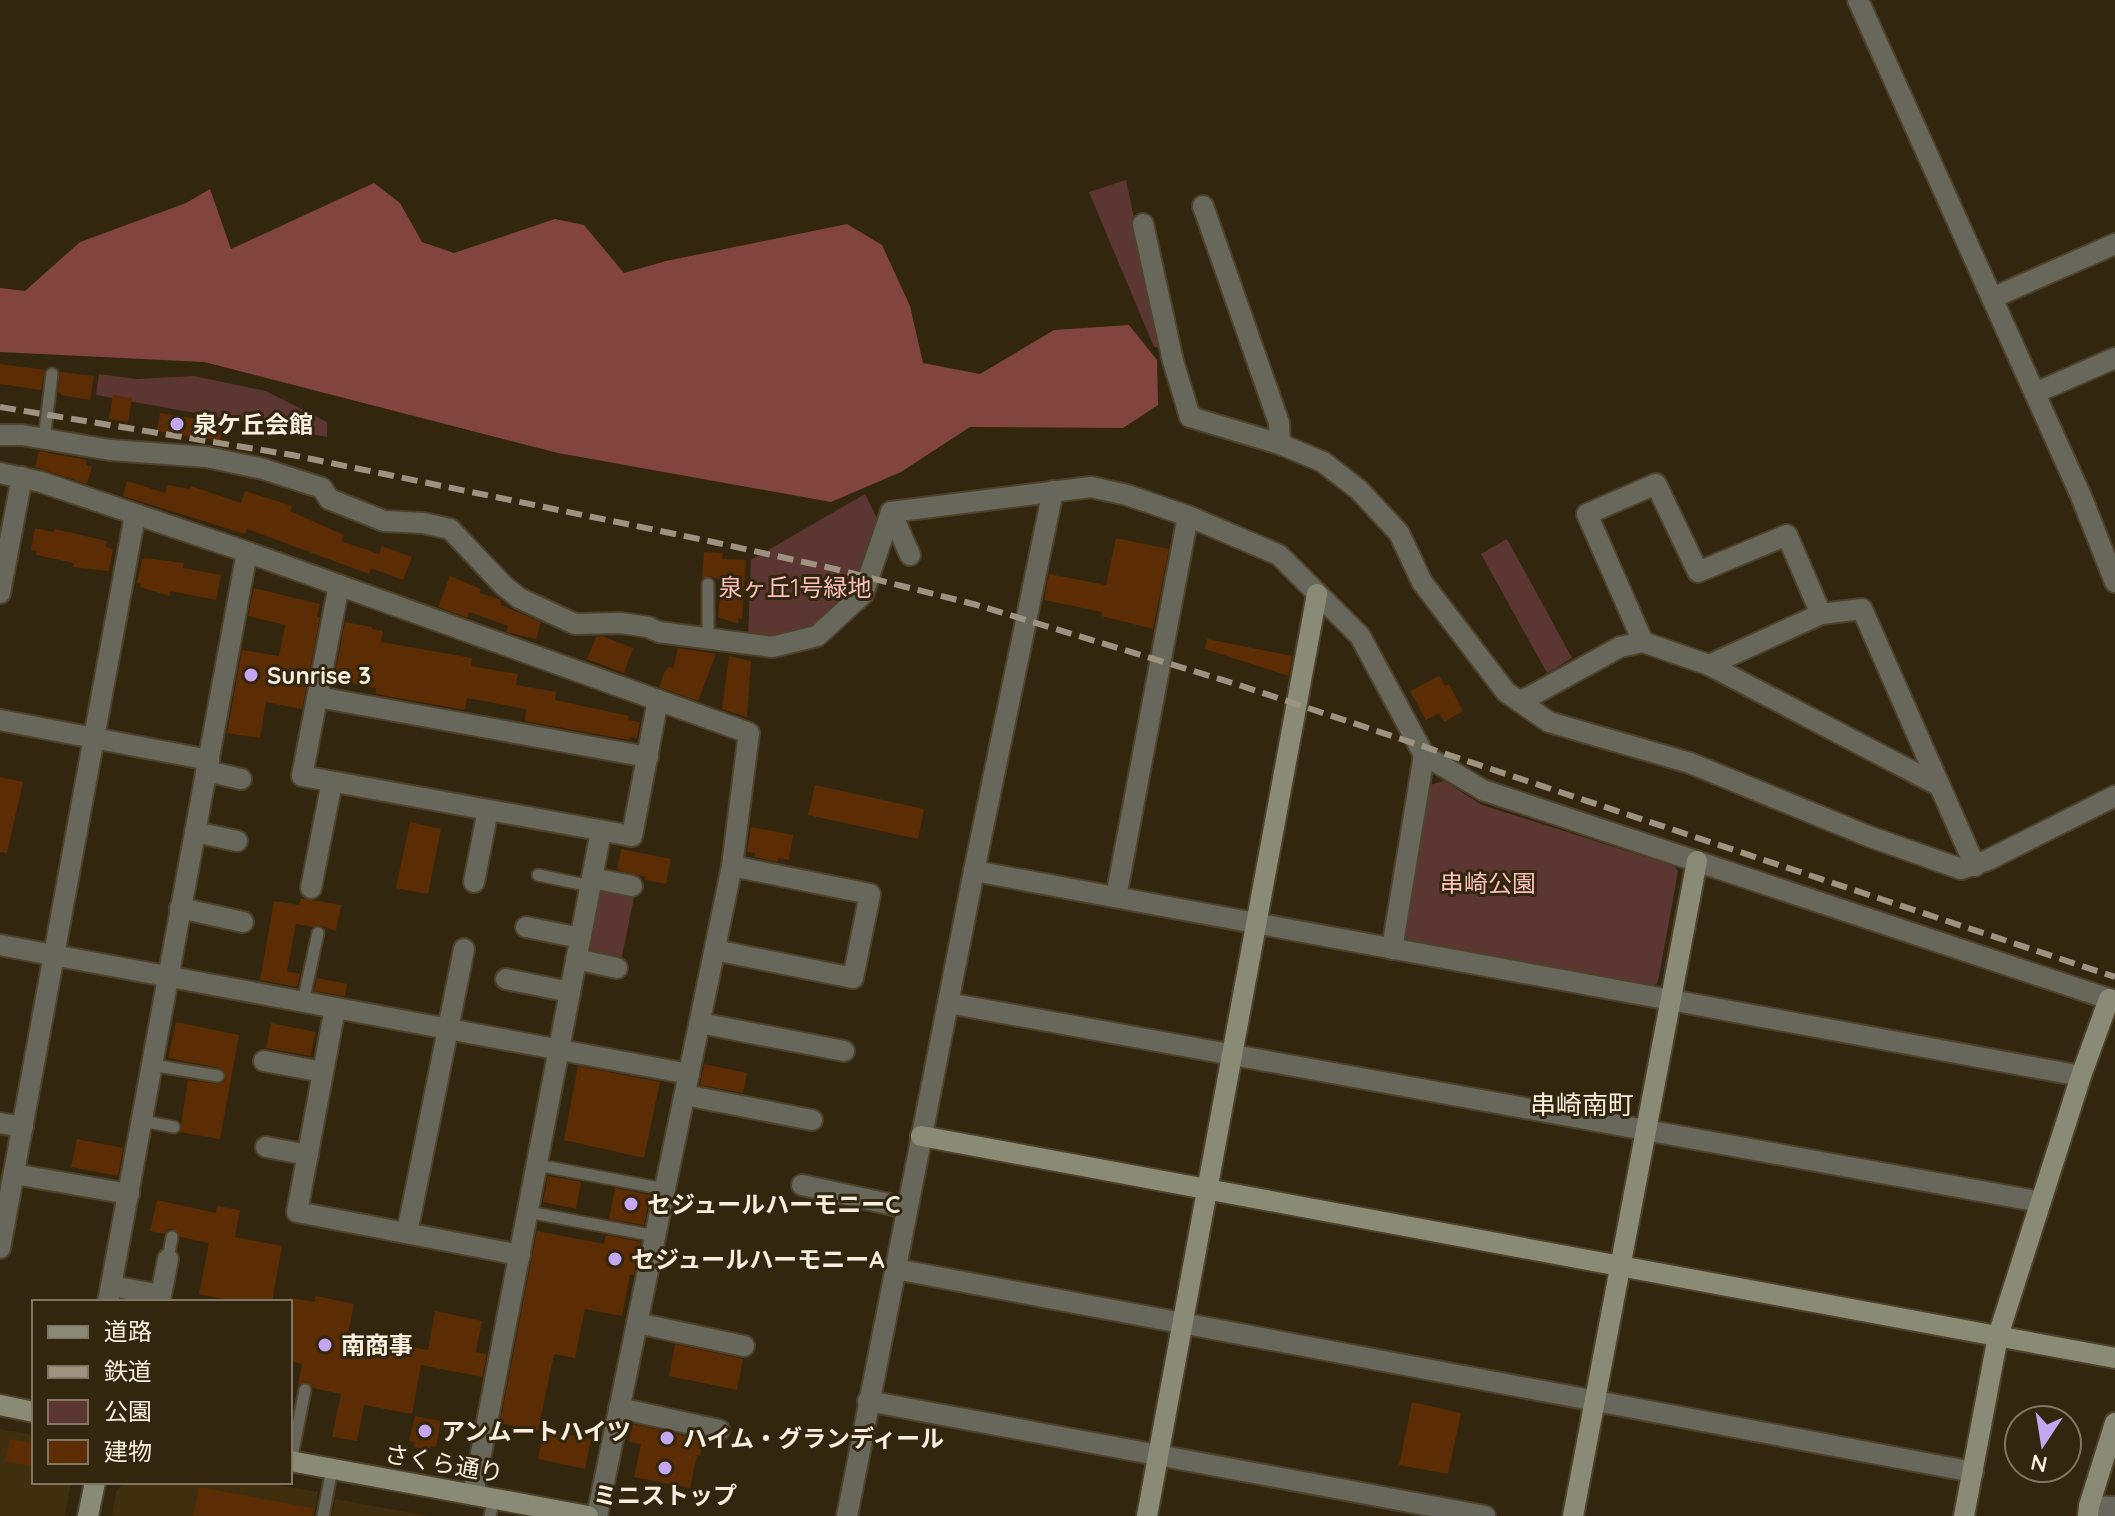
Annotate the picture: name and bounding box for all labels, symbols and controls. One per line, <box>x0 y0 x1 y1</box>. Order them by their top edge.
place label: 泉ケ丘会館 <box>193 409 313 439</box>
marker: 泉ケ丘会館 <box>168 415 186 433</box>
park label: 泉ヶ丘1号緑地 <box>719 572 871 602</box>
place label: Sunrise 3 <box>267 660 371 690</box>
marker: Sunrise 3 <box>242 666 260 684</box>
park label: 串崎公園 <box>1440 868 1536 898</box>
district label: 串崎南町 <box>1530 1088 1634 1121</box>
place label: セジュールハーモニーC <box>647 1189 900 1219</box>
marker: セジュールハーモニーC <box>622 1195 640 1213</box>
place label: セジュールハーモニーA <box>631 1244 885 1274</box>
marker: セジュールハーモニーA <box>606 1250 624 1268</box>
legend <box>32 1300 292 1484</box>
text: 道路 <box>104 1316 152 1346</box>
place label: 南商事 <box>341 1330 413 1360</box>
marker: 南商事 <box>316 1336 334 1354</box>
text: 鉄道 <box>104 1356 152 1386</box>
text: 公園 <box>104 1396 152 1426</box>
north arrow <box>2003 1404 2083 1484</box>
place label: アンムートハイツ <box>441 1416 631 1446</box>
marker: アンムートハイツ <box>416 1422 434 1440</box>
place label: ハイム・グランディール <box>683 1423 944 1453</box>
marker: ハイム・グランディール <box>658 1429 676 1447</box>
text: 建物 <box>104 1436 152 1466</box>
street label: さくら通り <box>382 1438 506 1488</box>
text: N <box>2028 1448 2050 1479</box>
marker: ミニストップ <box>656 1459 674 1477</box>
place label: ミニストップ <box>593 1480 737 1510</box>

